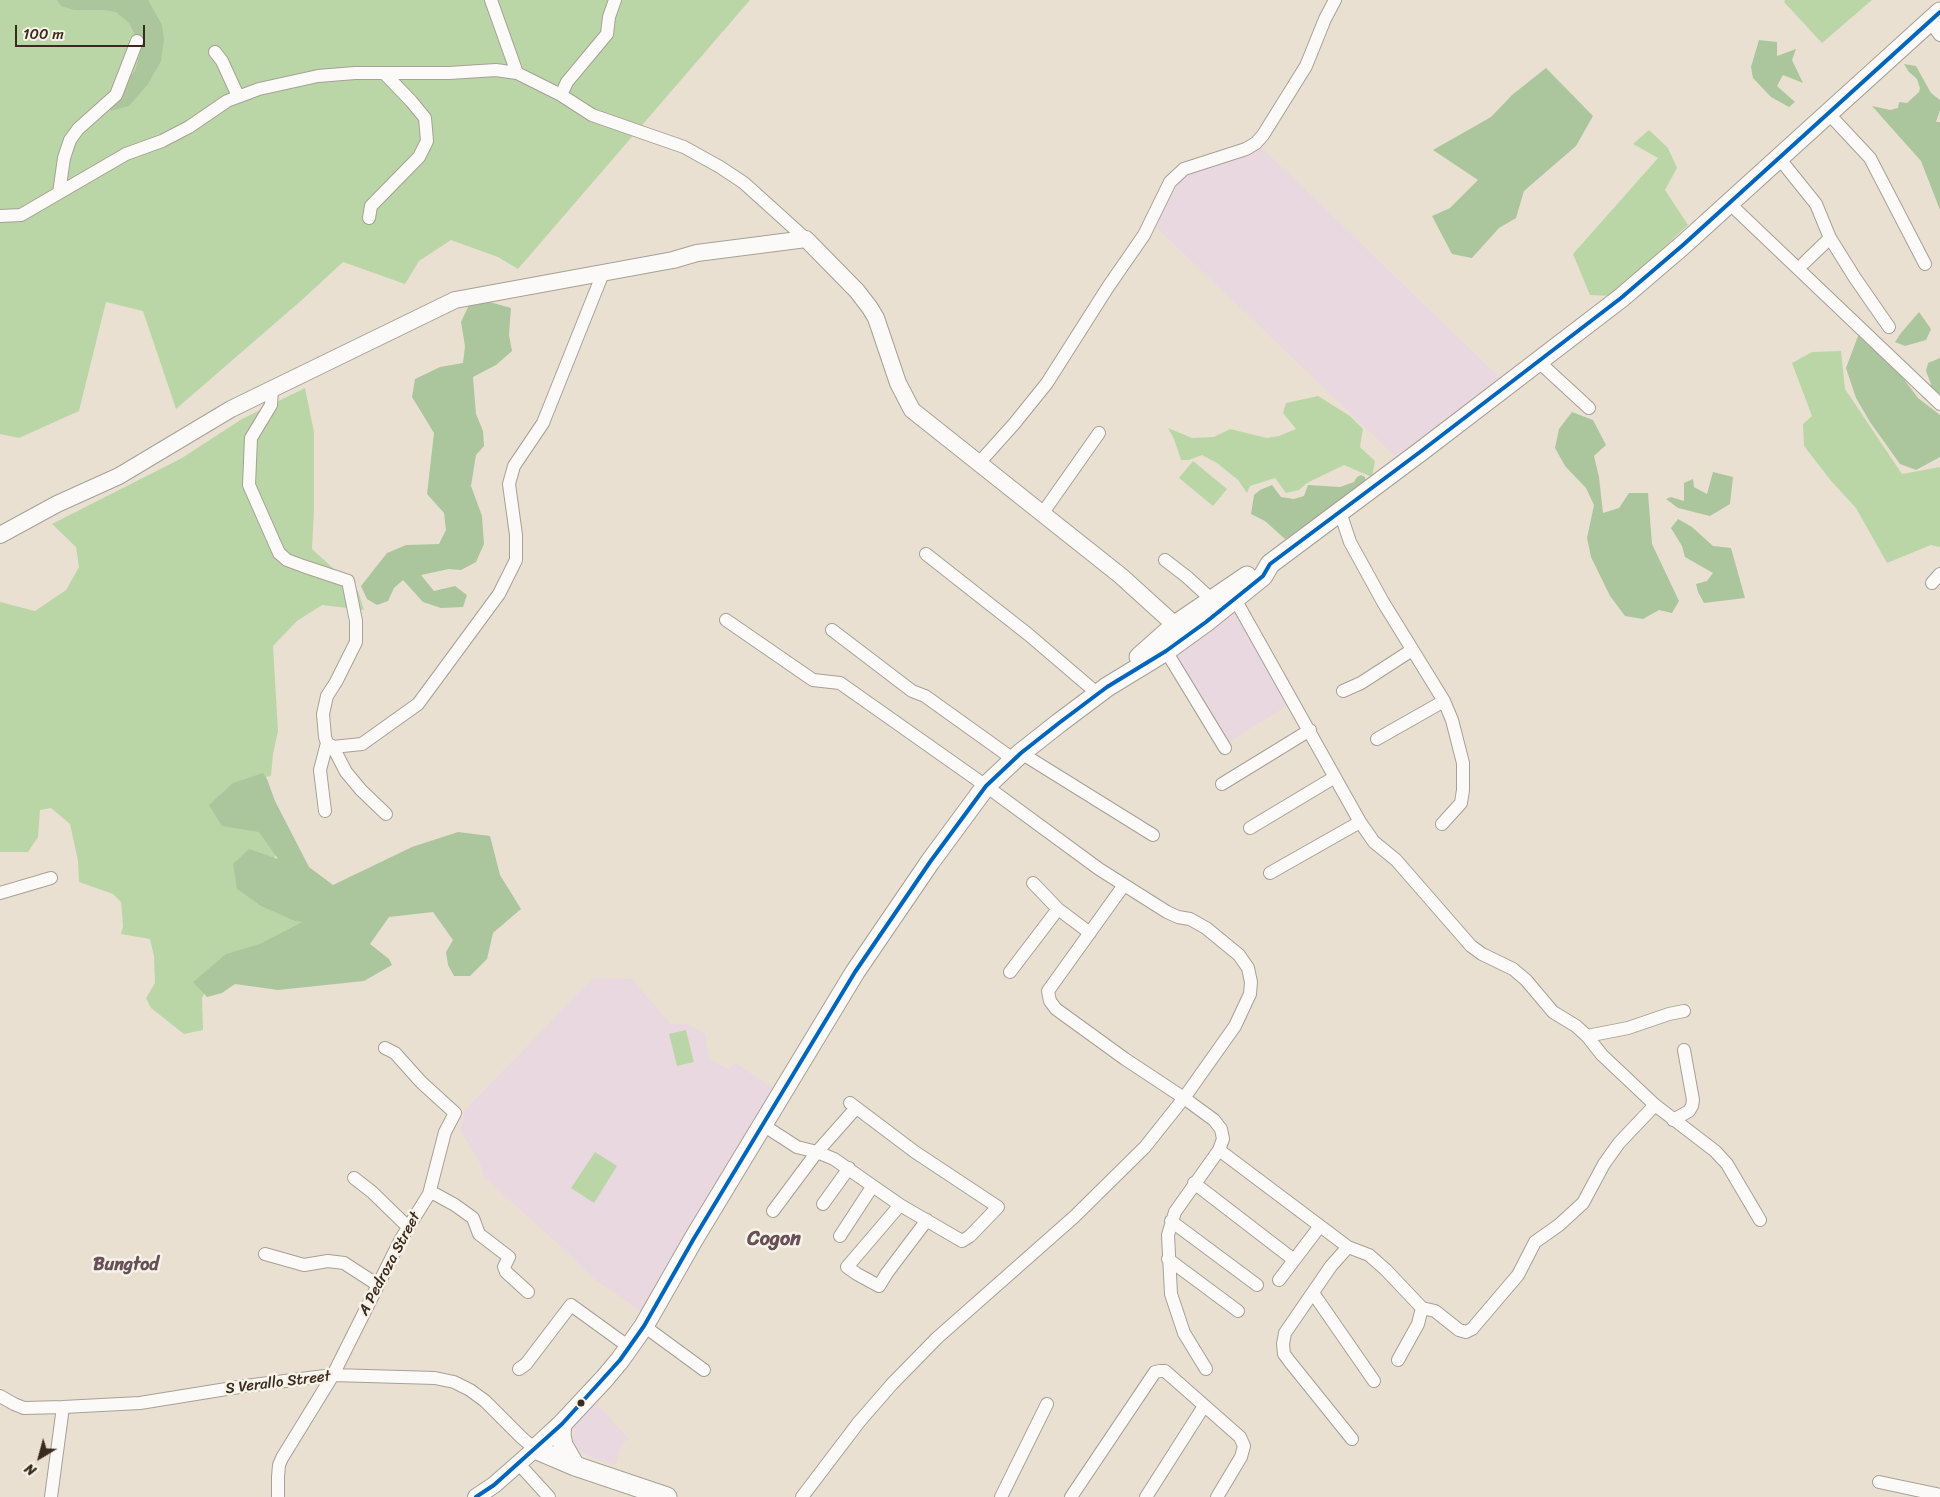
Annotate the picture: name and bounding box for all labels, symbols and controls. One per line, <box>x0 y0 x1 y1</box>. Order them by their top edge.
scale bar <box>18 15 148 47</box>
text: 100 m <box>23 21 64 47</box>
street label: A Pedroza Street <box>355 1209 425 1319</box>
district label: Cogon <box>747 1228 801 1252</box>
district label: Bungtod <box>93 1254 159 1276</box>
street label: S Verallo Street <box>224 1368 332 1398</box>
unlabelled marker <box>576 1398 586 1408</box>
north arrow <box>15 1432 65 1482</box>
text: N <box>19 1456 42 1482</box>

